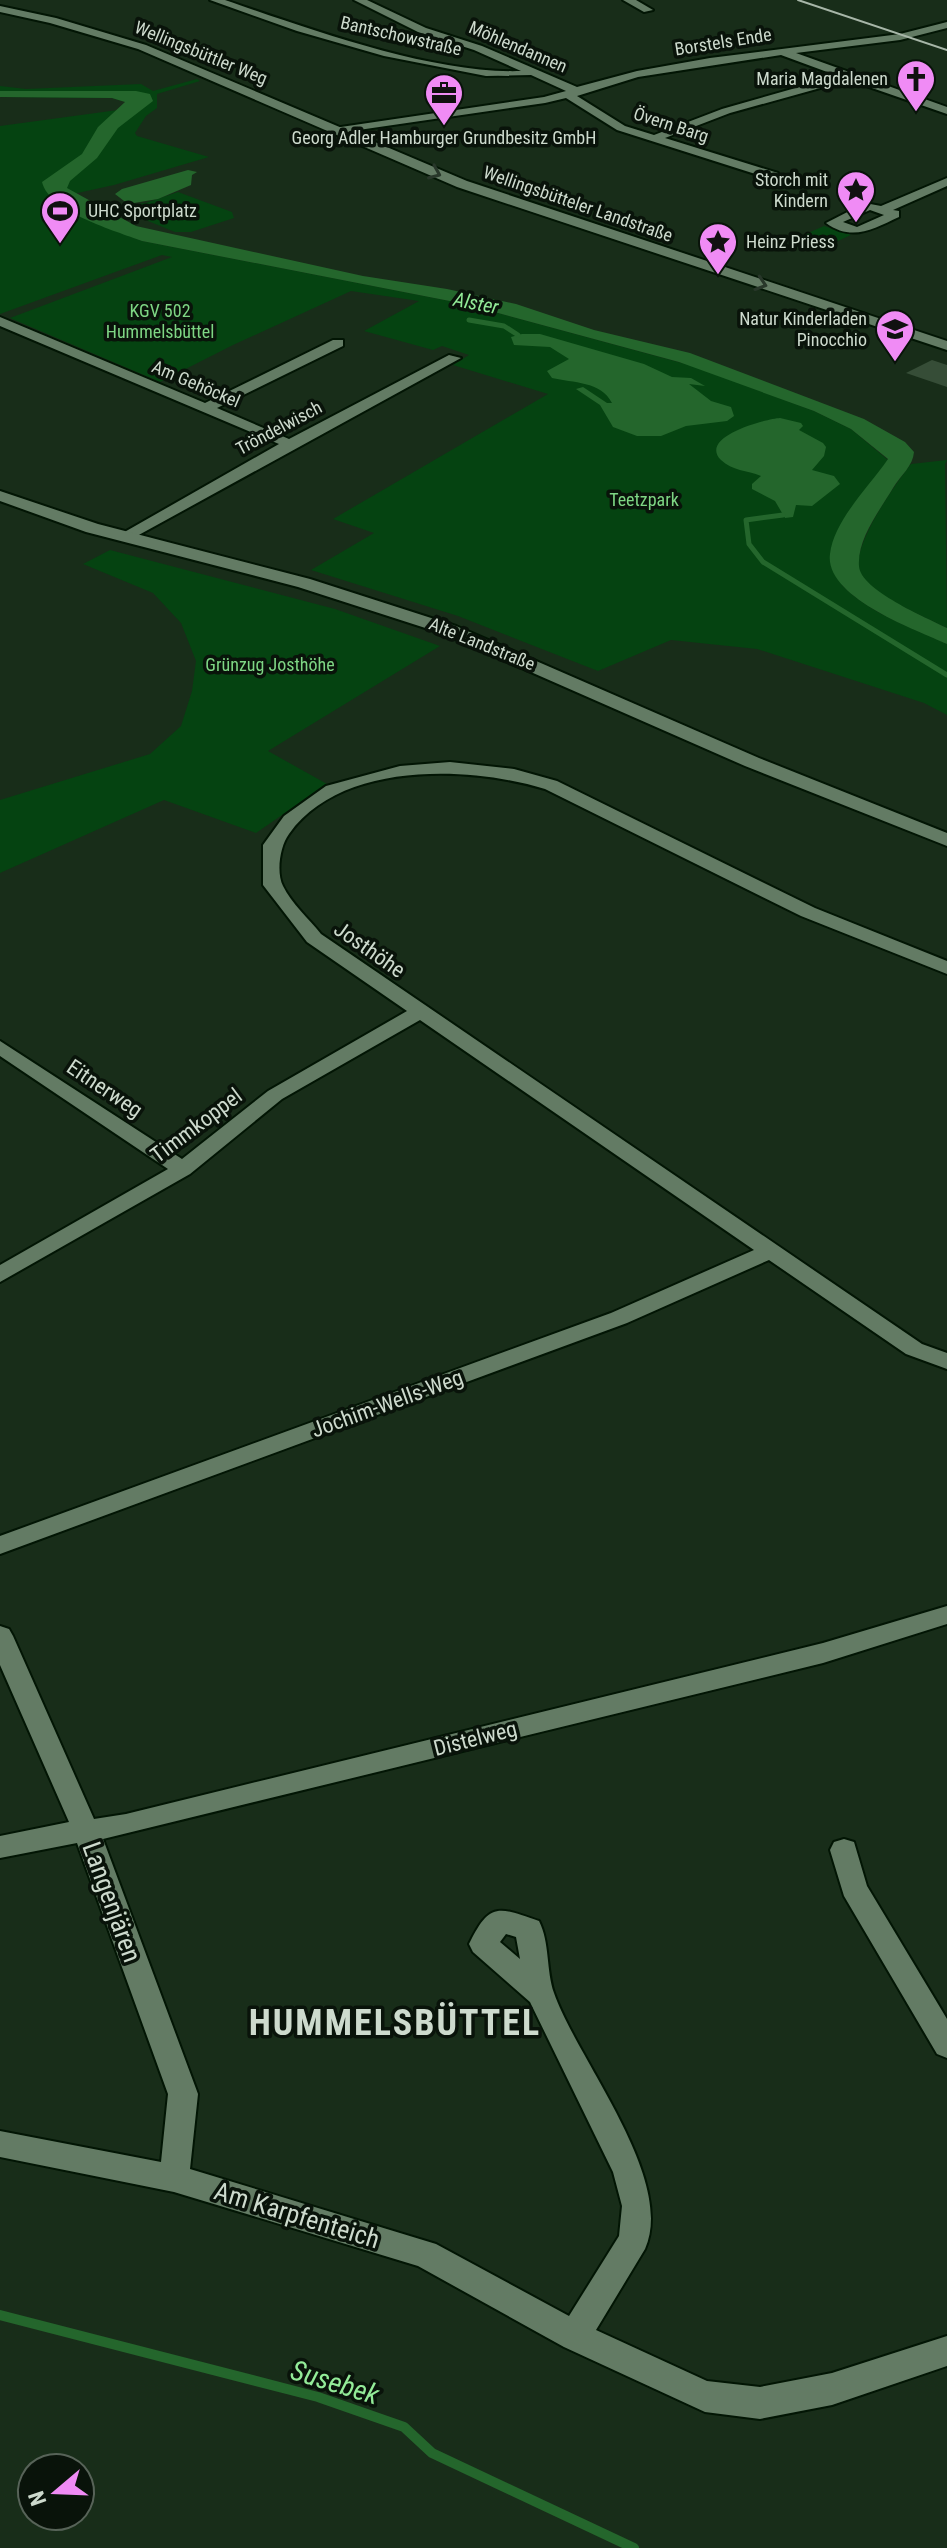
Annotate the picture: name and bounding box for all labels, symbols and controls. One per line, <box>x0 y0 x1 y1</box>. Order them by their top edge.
street label: Bantschowstraße <box>339 11 464 60</box>
street label: Wellingsbüttler Weg <box>132 16 271 89</box>
street label: Möhlendannen <box>466 16 571 77</box>
street label: Borstels Ende <box>673 23 773 60</box>
church icon: Maria Magdalenen <box>895 58 937 113</box>
place label: Maria Magdalenen <box>756 68 888 89</box>
office icon: Georg Adler Hamburger Grundbesitz GmbH <box>423 72 465 127</box>
street label: Övern Barg <box>631 103 711 147</box>
place label: Georg Adler Hamburger Grundbesitz GmbH <box>292 127 596 148</box>
street label: Wellingsbütteler Landstraße <box>481 161 676 246</box>
one-way arrow <box>427 164 441 180</box>
place label: Storch mit Kindern <box>755 169 828 211</box>
place icon: Storch mit Kindern <box>835 169 877 224</box>
sports icon: UHC Sportplatz <box>39 190 81 245</box>
place label: UHC Sportplatz <box>88 200 197 221</box>
place icon: Heinz Priess <box>697 221 739 276</box>
place label: Heinz Priess <box>746 231 835 252</box>
one-way arrow <box>753 275 767 291</box>
water label: Alster <box>451 287 502 319</box>
park label: KGV 502 Hummelsbüttel <box>106 300 214 342</box>
place label: Natur Kinderladen Pinocchio <box>739 308 867 350</box>
school or university icon: Natur Kinderladen Pinocchio <box>874 308 916 363</box>
street label: Am Gehöckel <box>149 356 243 412</box>
street label: Tröndelwisch <box>232 396 325 459</box>
park label: Teetzpark <box>609 489 679 510</box>
street label: Alte Landstraße <box>426 613 538 674</box>
park label: Grünzug Josthöhe <box>205 654 335 675</box>
street label: Josthöhe <box>329 916 410 983</box>
street label: Eitnerweg <box>62 1054 147 1123</box>
street label: Timmkoppel <box>146 1083 247 1168</box>
street label: Jochim-Wells-Weg <box>308 1364 466 1442</box>
street label: Distelweg <box>431 1716 519 1761</box>
street label: Langenjären <box>76 1838 148 1966</box>
district label: HUMMELSBÜTTEL <box>249 2002 541 2044</box>
street label: Am Karpfenteich <box>211 2176 383 2254</box>
water label: Susebek <box>287 2353 384 2412</box>
north arrow <box>16 2452 96 2532</box>
text: N <box>24 2488 52 2509</box>

